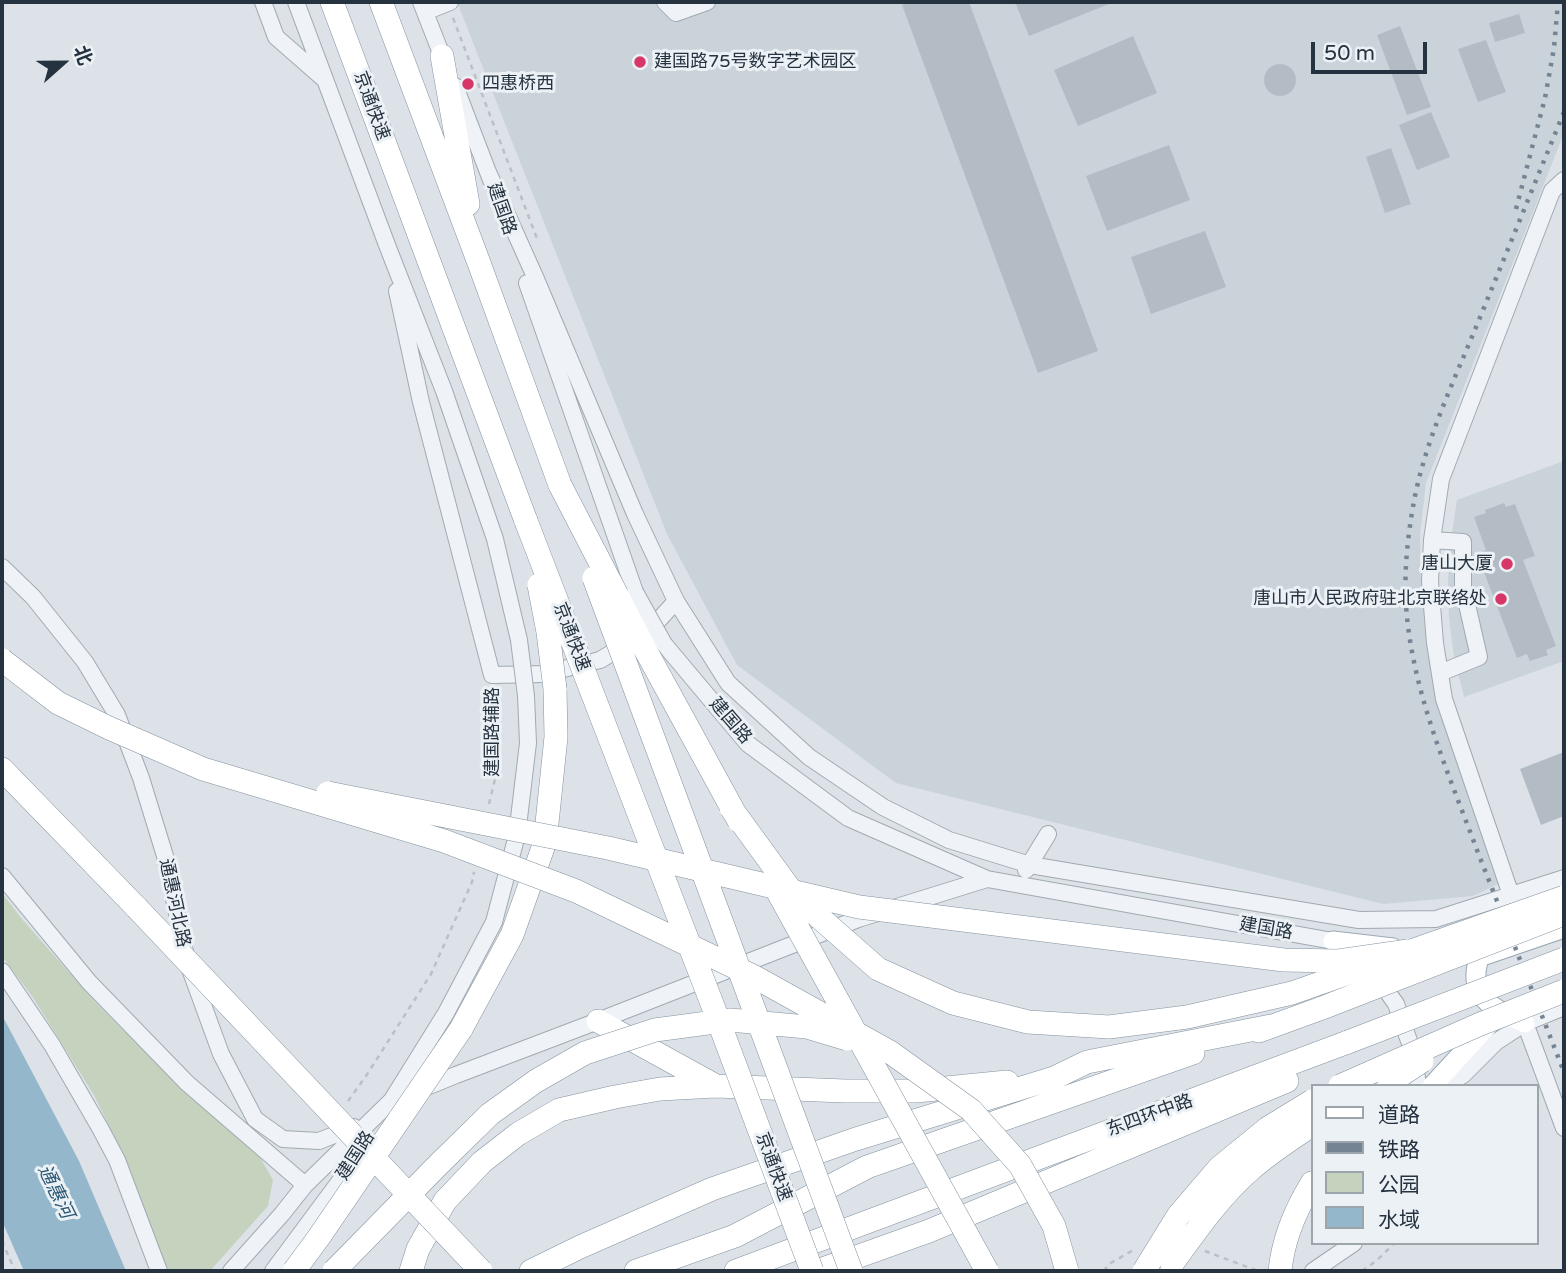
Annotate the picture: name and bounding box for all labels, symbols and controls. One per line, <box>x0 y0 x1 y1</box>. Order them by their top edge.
north arrow <box>28 28 98 98</box>
scale bar <box>1314 28 1430 72</box>
text: 50 m <box>1324 41 1375 66</box>
text: 北 <box>69 43 96 68</box>
place label: 建国路75号数字艺术园区 <box>654 51 857 73</box>
marker: 建国路75号数字艺术园区 <box>632 54 648 70</box>
street label: 京通快速 <box>349 68 393 144</box>
place label: 四惠桥西 <box>482 73 554 95</box>
marker: 四惠桥西 <box>460 76 476 92</box>
street label: 建国路 <box>482 180 520 238</box>
place label: 唐山大厦 <box>1421 553 1493 575</box>
marker: 唐山大厦 <box>1499 556 1515 572</box>
place label: 唐山市人民政府驻北京联络处 <box>1253 588 1487 610</box>
marker: 唐山市人民政府驻北京联络处 <box>1493 591 1509 607</box>
street label: 京通快速 <box>548 600 594 674</box>
street label: 建国路辅路 <box>482 687 504 777</box>
street label: 建国路 <box>704 694 756 748</box>
street label: 通惠河北路 <box>154 857 194 949</box>
street label: 建国路 <box>1238 914 1294 944</box>
legend <box>1310 1084 1538 1245</box>
street label: 东四环中路 <box>1104 1090 1196 1142</box>
text: 道路 <box>1378 1103 1420 1128</box>
street label: 建国路 <box>332 1127 380 1185</box>
street label: 京通快速 <box>751 1129 795 1205</box>
text: 铁路 <box>1378 1138 1420 1163</box>
water label: 通惠河 <box>32 1161 78 1223</box>
text: 公园 <box>1378 1173 1420 1198</box>
text: 水域 <box>1378 1208 1420 1233</box>

